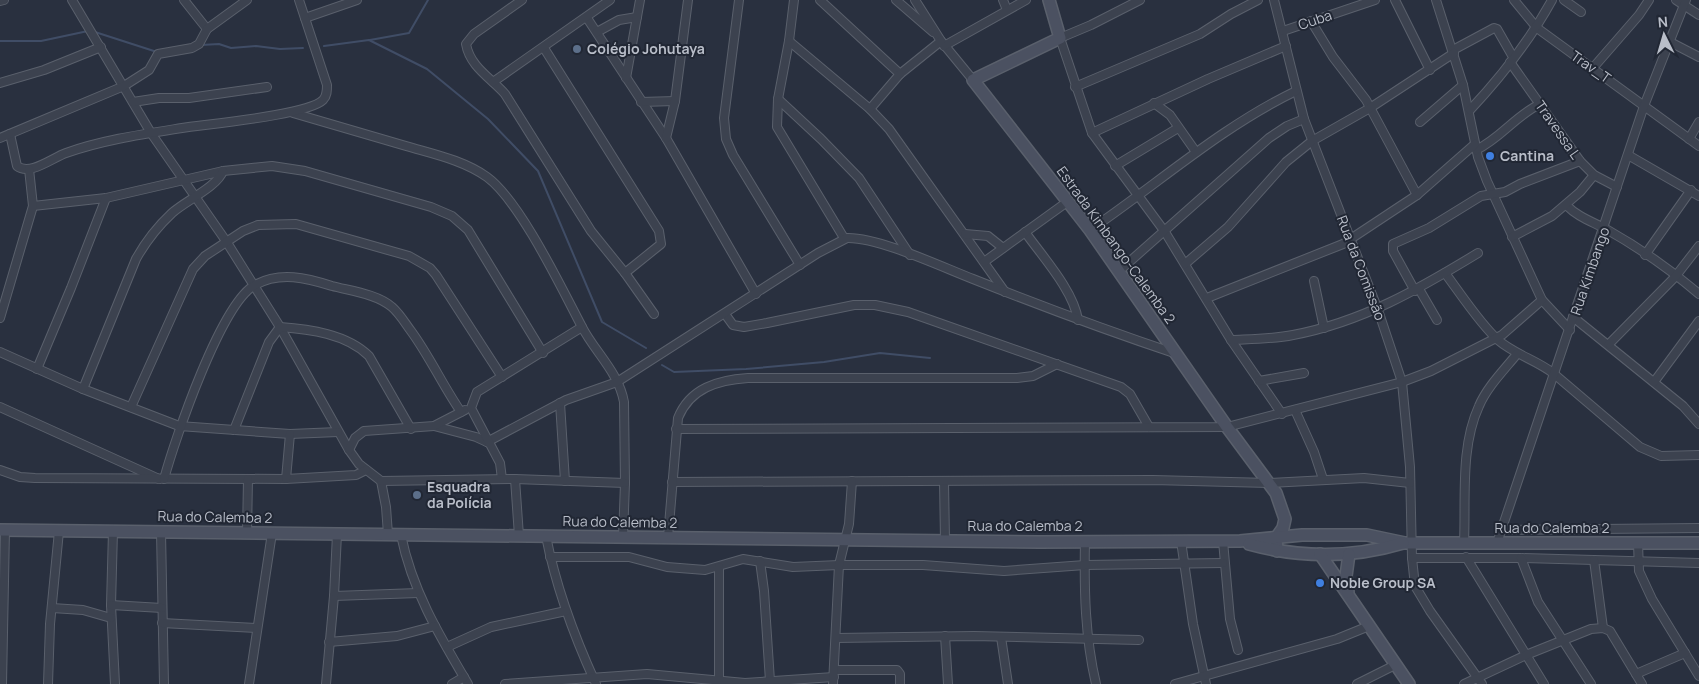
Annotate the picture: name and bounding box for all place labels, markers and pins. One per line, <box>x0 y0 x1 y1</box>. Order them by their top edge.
place label: Colégio Johutaya <box>587 39 705 58</box>
marker: Colégio Johutaya <box>571 43 583 55</box>
place label: Cantina <box>1500 146 1554 165</box>
marker: Cantina <box>1484 150 1496 162</box>
place label: Esquadra da Polícia <box>427 477 492 512</box>
marker: Esquadra da Polícia <box>411 489 423 501</box>
place label: Noble Group SA <box>1330 573 1436 592</box>
marker: Noble Group SA <box>1314 577 1326 589</box>

